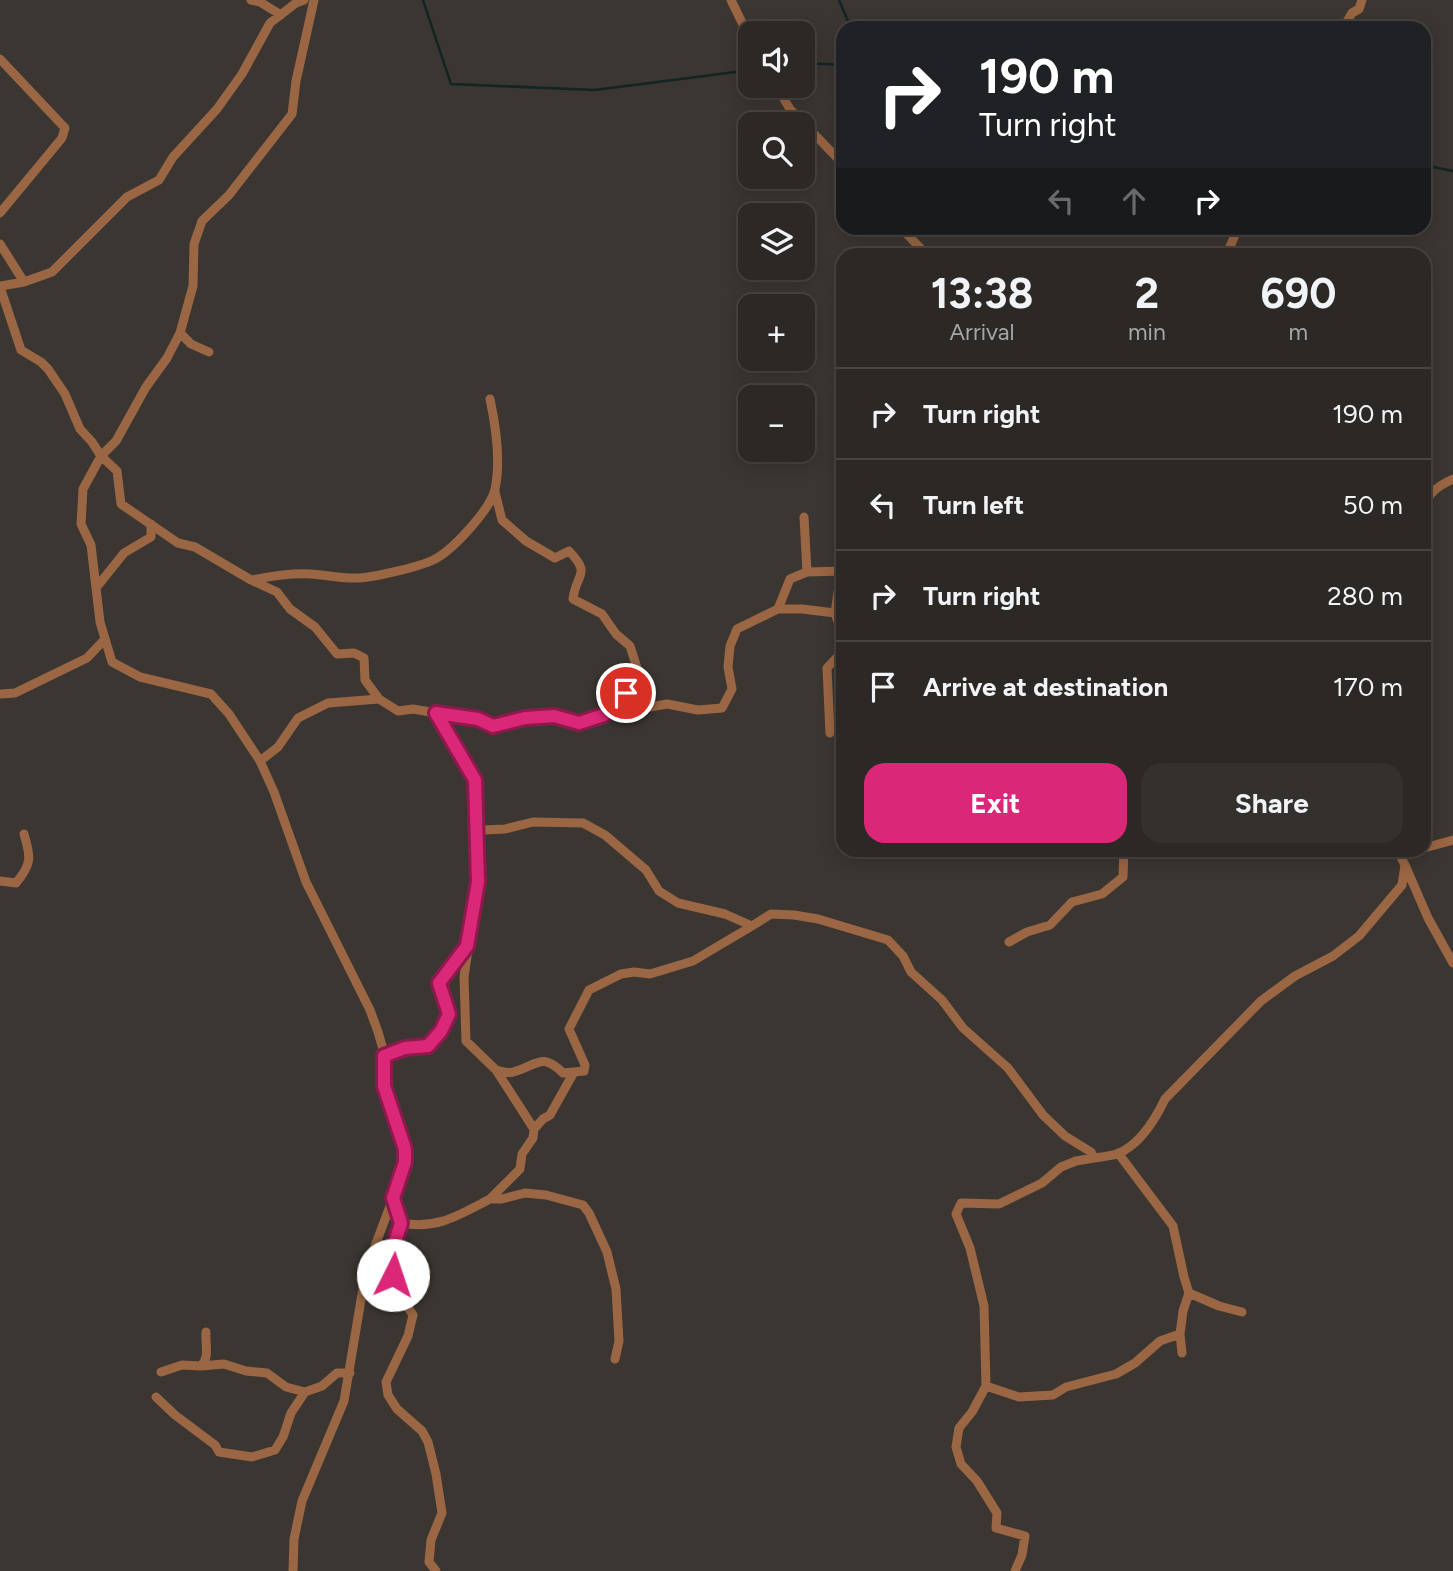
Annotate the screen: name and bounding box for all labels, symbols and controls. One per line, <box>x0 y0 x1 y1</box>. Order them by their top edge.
map controls <box>738 21 815 462</box>
button: sound <box>738 21 815 98</box>
text: 190 m <box>979 46 1114 105</box>
icon: right <box>864 49 955 140</box>
text: Turn right <box>979 106 1117 144</box>
button: search <box>738 112 815 189</box>
icon: left <box>1042 182 1080 220</box>
icon: ahead <box>1115 182 1153 220</box>
icon: right <box>1188 182 1226 220</box>
button: layers <box>738 203 815 280</box>
text: 13:38 <box>931 268 1033 319</box>
text: 2 <box>1135 268 1159 319</box>
text: 690 <box>1260 268 1336 319</box>
button: + <box>738 294 815 371</box>
text: Arrival <box>950 318 1014 346</box>
text: min <box>1128 318 1166 346</box>
text: m <box>1289 318 1308 346</box>
button: − <box>738 385 815 462</box>
icon: right <box>864 395 902 433</box>
text: Turn right <box>923 398 1040 430</box>
text: 190 m <box>1332 398 1403 430</box>
icon: left <box>864 486 902 524</box>
text: Turn left <box>923 489 1024 521</box>
text: 50 m <box>1343 489 1403 521</box>
icon: right <box>864 577 902 615</box>
text: Turn right <box>923 580 1040 612</box>
text: 280 m <box>1327 580 1403 612</box>
pin <box>596 663 656 723</box>
icon: arrive <box>864 668 902 706</box>
text: Arrive at destination <box>923 671 1168 703</box>
text: 170 m <box>1333 671 1403 703</box>
icon: arrive <box>607 674 645 712</box>
button: Exit <box>864 763 1127 843</box>
button: Share <box>1141 763 1403 843</box>
position arrow <box>356 1238 430 1312</box>

